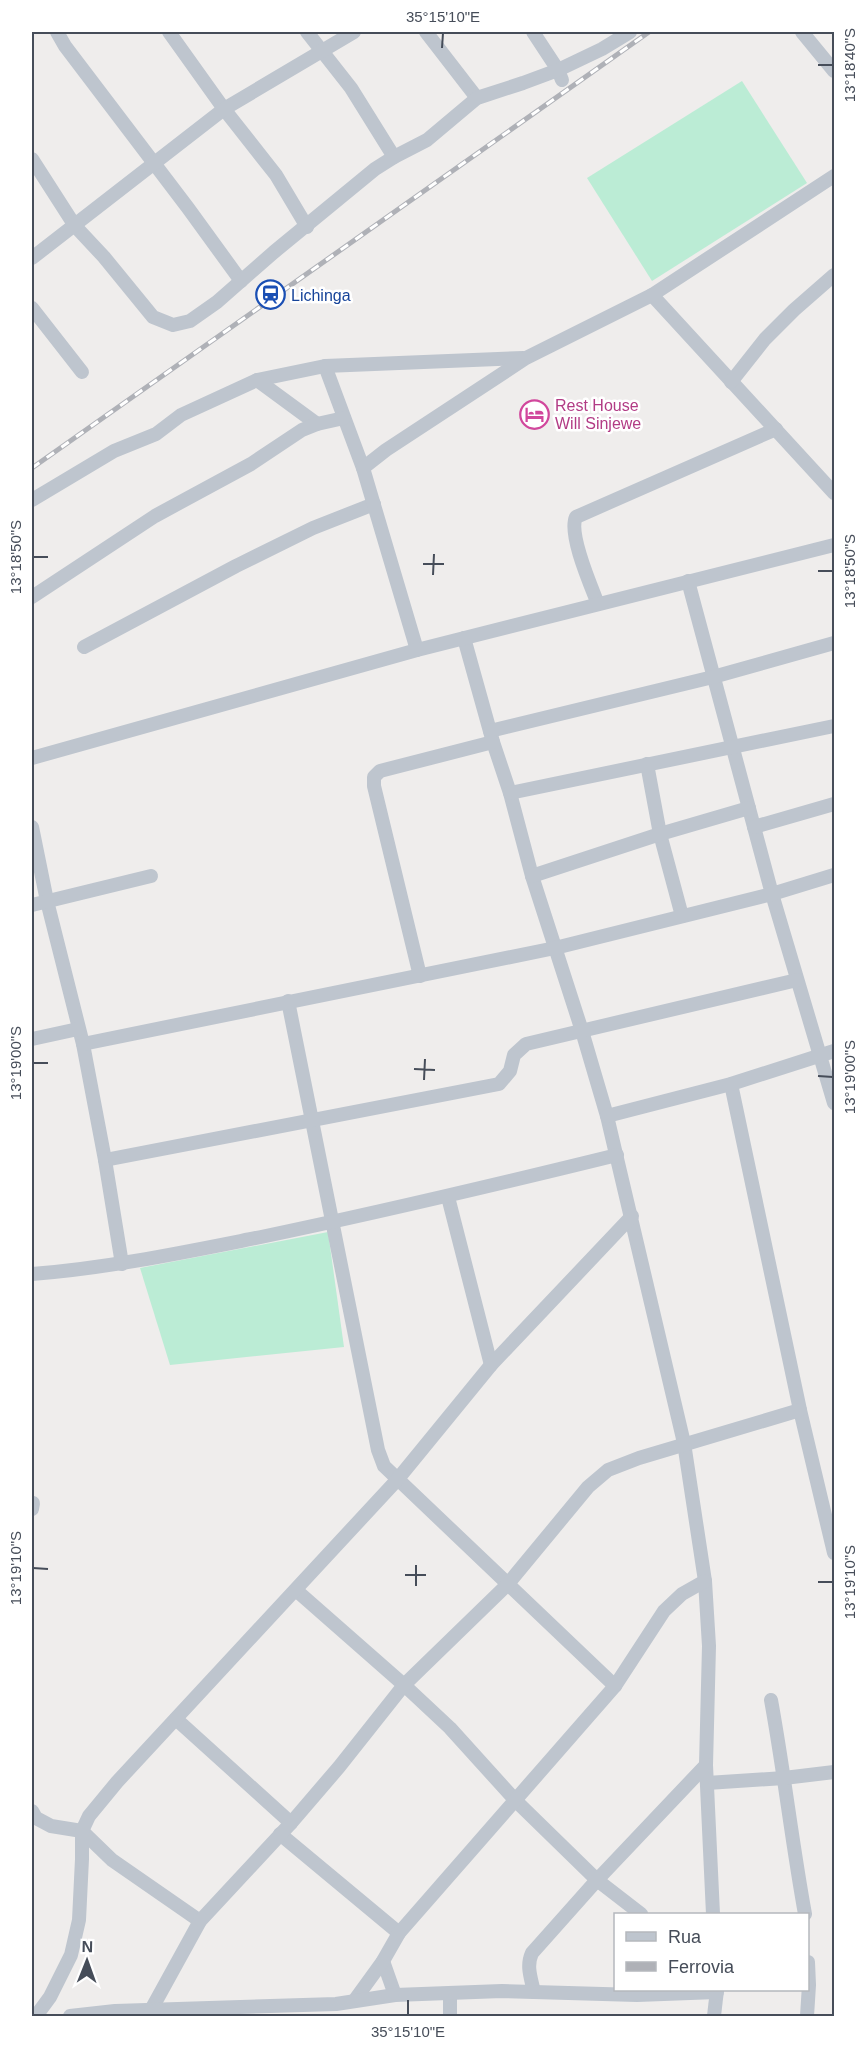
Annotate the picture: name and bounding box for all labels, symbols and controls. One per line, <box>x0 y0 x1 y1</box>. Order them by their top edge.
text: 35°15'10"E <box>406 8 480 25</box>
text: 13°18'40"S <box>841 28 858 102</box>
station icon: Lichinga <box>254 279 286 311</box>
place label: Lichinga <box>291 287 351 304</box>
place label: Rest House Will Sinjewe <box>555 397 641 432</box>
hotel icon: Rest House Will Sinjewe <box>518 398 550 430</box>
text: 13°18'50"S <box>7 520 24 594</box>
text: 13°18'50"S <box>841 534 858 608</box>
text: 13°19'00"S <box>7 1026 24 1100</box>
text: 13°19'00"S <box>841 1040 858 1114</box>
text: 13°19'10"S <box>7 1531 24 1605</box>
text: 13°19'10"S <box>841 1545 858 1619</box>
legend <box>614 1913 809 1991</box>
text: Rua <box>668 1927 702 1947</box>
north arrow <box>57 1931 117 1991</box>
text: N <box>81 1938 93 1955</box>
text: Ferrovia <box>668 1957 735 1977</box>
text: 35°15'10"E <box>371 2023 445 2040</box>

